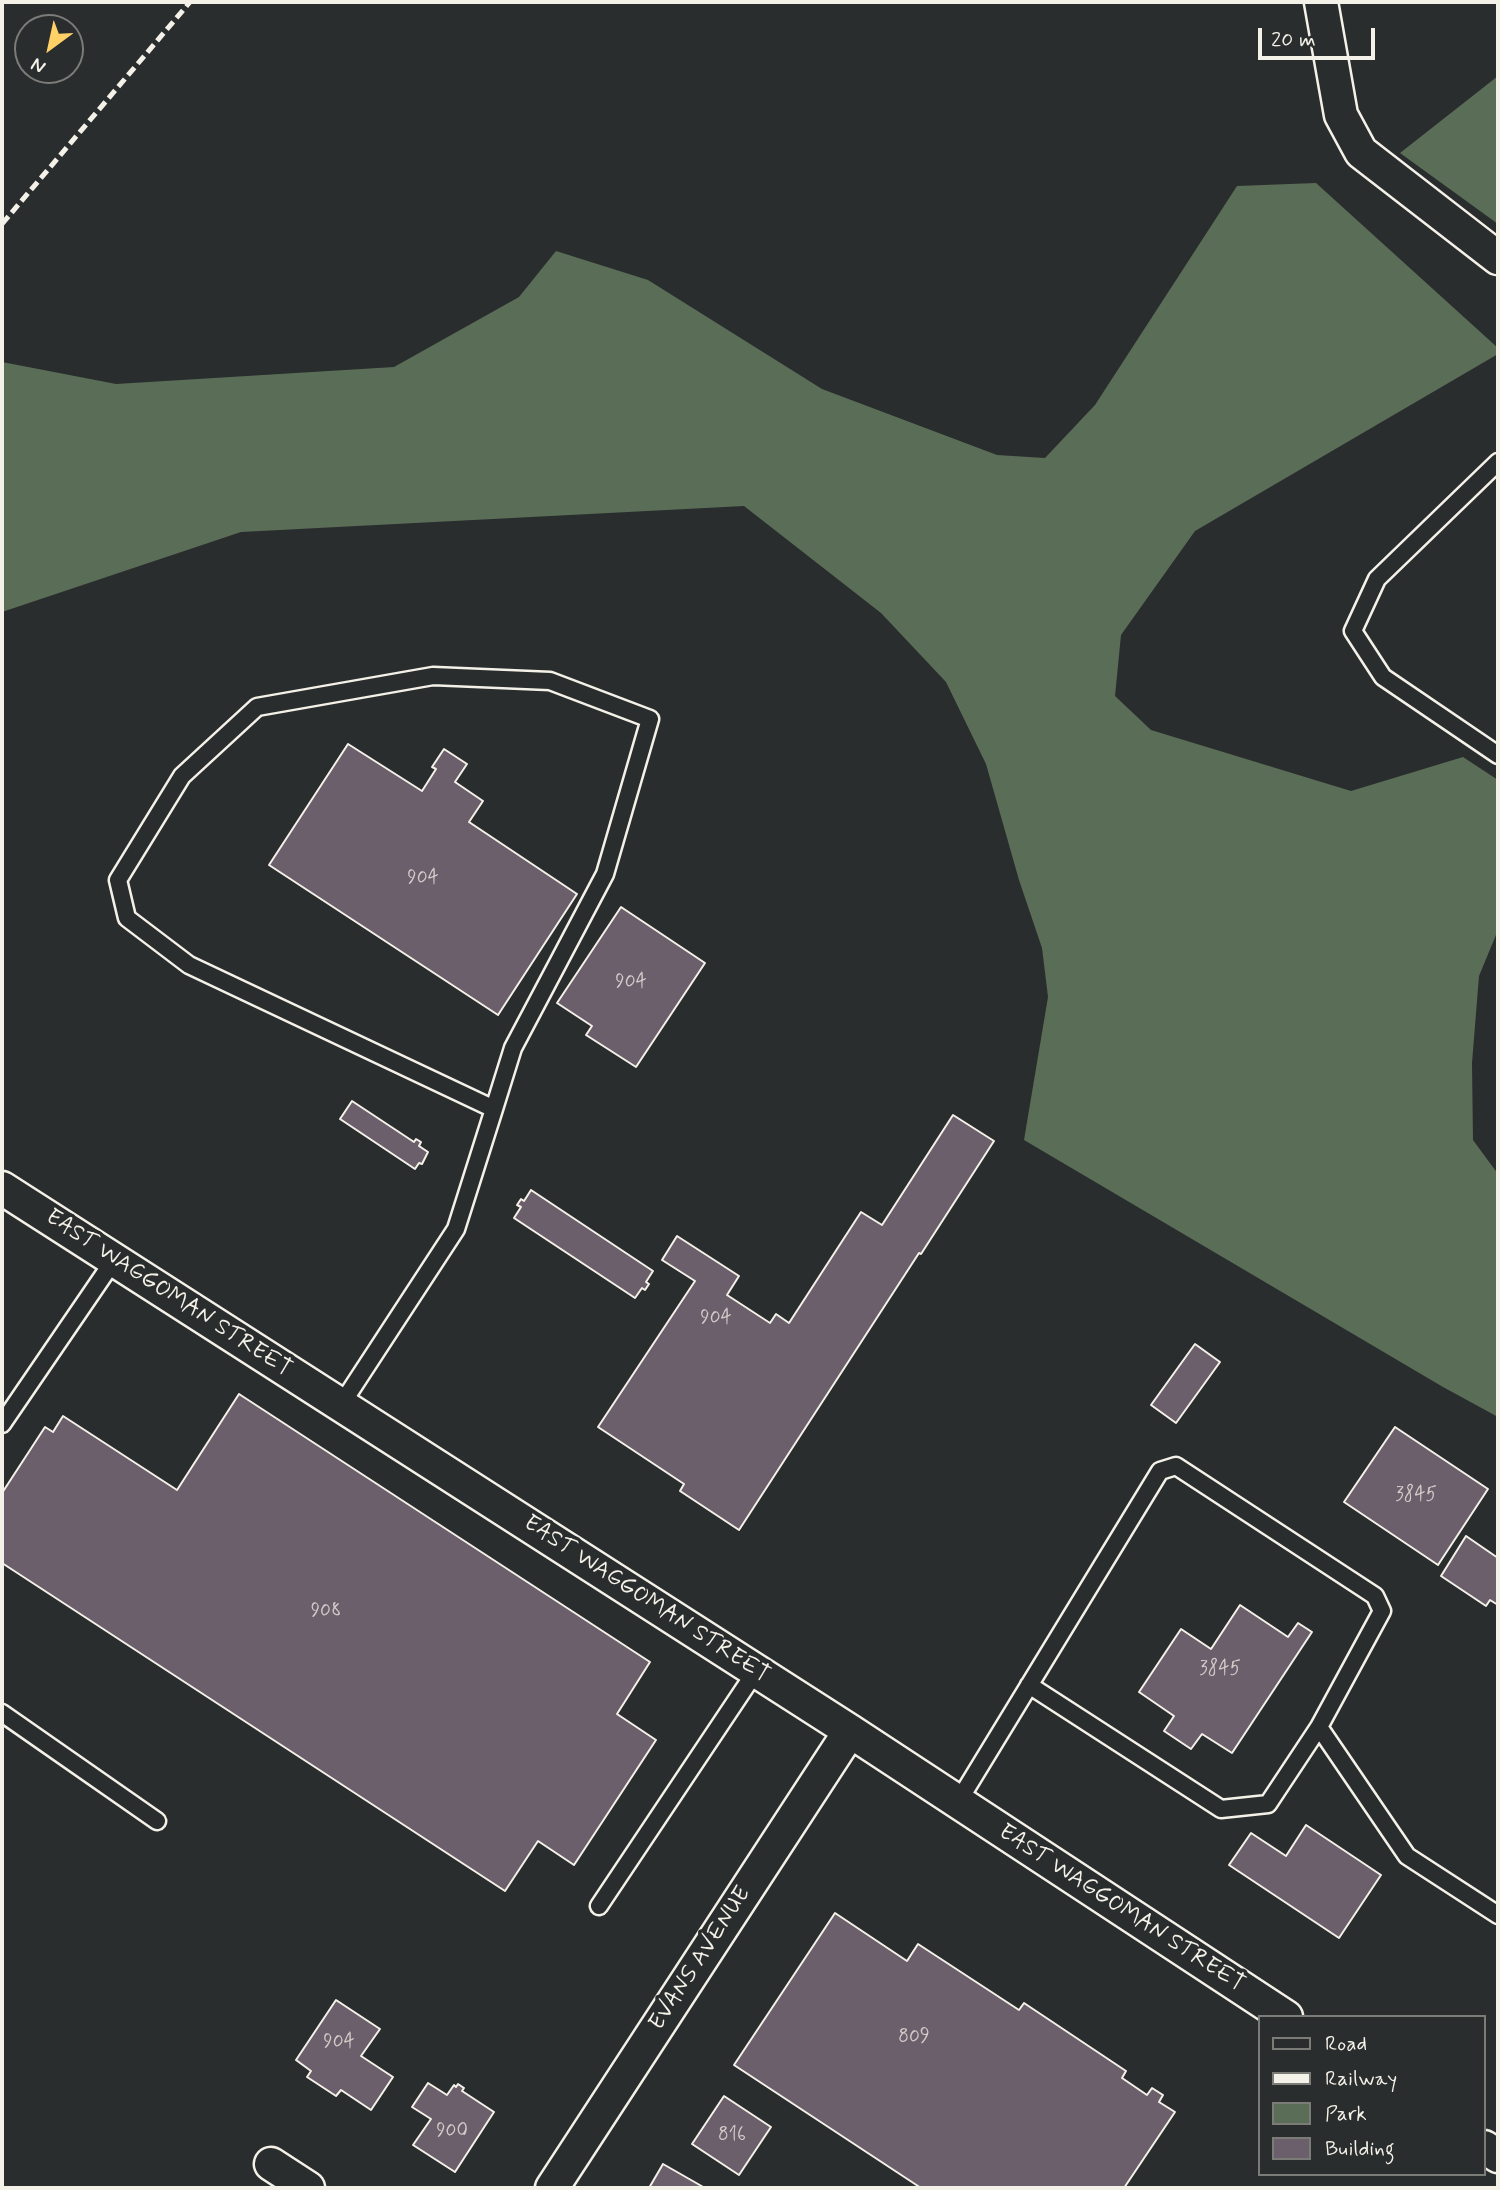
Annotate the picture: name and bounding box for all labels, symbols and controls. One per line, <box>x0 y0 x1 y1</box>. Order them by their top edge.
north arrow <box>14 14 84 84</box>
scale bar <box>1262 14 1379 58</box>
text: 20 m <box>1271 26 1316 54</box>
text: N <box>26 51 50 79</box>
house number: 904 <box>407 868 439 890</box>
house number: 904 <box>615 972 647 994</box>
street label: EAST WAGGOMAN STREET <box>40 1204 296 1384</box>
house number: 904 <box>700 1308 732 1330</box>
house number: 3845 <box>1395 1485 1437 1507</box>
street label: EAST WAGGOMAN STREET <box>518 1510 774 1690</box>
house number: 908 <box>311 1601 341 1623</box>
house number: 3845 <box>1199 1659 1241 1681</box>
street label: EAST WAGGOMAN STREET <box>993 1819 1249 1999</box>
street label: EVANS AVENUE <box>644 1882 758 2036</box>
legend <box>1258 2015 1486 2176</box>
house number: 809 <box>898 2027 930 2049</box>
text: Road <box>1325 2030 1367 2058</box>
house number: 904 <box>323 2032 355 2054</box>
text: Railway <box>1325 2065 1397 2093</box>
text: Park <box>1325 2100 1367 2128</box>
house number: 900 <box>436 2121 468 2143</box>
house number: 816 <box>718 2125 746 2147</box>
text: Building <box>1325 2135 1395 2163</box>

